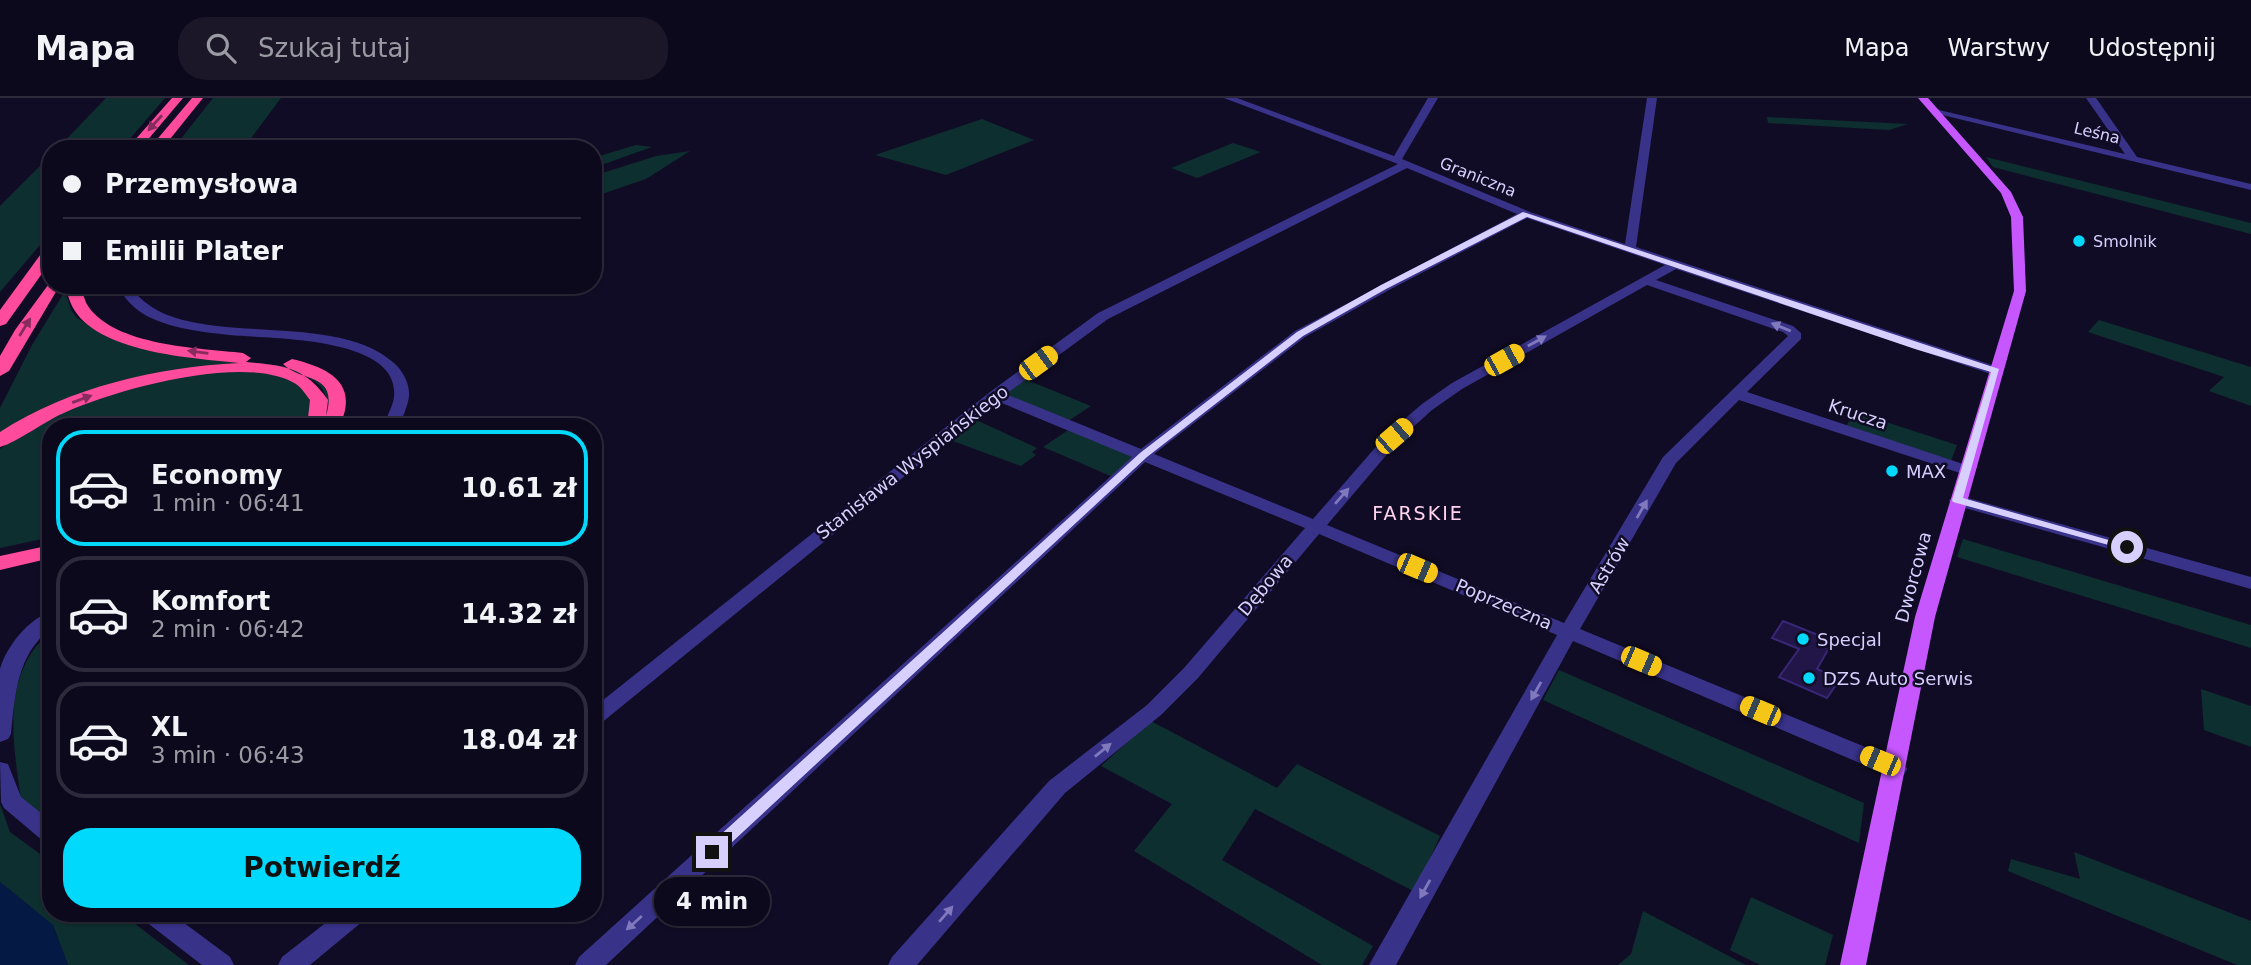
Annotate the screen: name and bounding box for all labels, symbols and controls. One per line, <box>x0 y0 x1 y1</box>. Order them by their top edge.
search box <box>178 17 668 80</box>
text: Mapa <box>35 29 136 68</box>
icon: search <box>202 29 240 67</box>
text: Szukaj tutaj <box>258 33 411 63</box>
text: Mapa <box>1844 34 1910 62</box>
text: Warstwy <box>1948 34 2050 62</box>
text: Udostępnij <box>2088 34 2216 62</box>
one-way arrow <box>148 114 164 131</box>
street label: Leśna <box>2072 118 2122 148</box>
street label: Graniczna <box>1437 153 1519 201</box>
text: Przemysłowa <box>105 169 298 199</box>
place label: Smolnik <box>2093 232 2158 251</box>
marker: Smolnik <box>2071 233 2087 249</box>
text: Emilii Plater <box>105 236 283 266</box>
one-way arrow <box>18 317 31 337</box>
one-way arrow <box>1771 322 1792 333</box>
one-way arrow <box>1528 335 1547 347</box>
car <box>1481 341 1528 379</box>
car <box>1015 342 1062 384</box>
one-way arrow <box>187 346 209 357</box>
street label: Stanisława Wyspiańskiego <box>812 381 1012 543</box>
one-way arrow <box>72 393 93 404</box>
street label: Krucza <box>1826 395 1890 433</box>
car <box>1372 414 1417 458</box>
icon: car <box>67 457 130 520</box>
text: Economy <box>151 460 282 490</box>
place label: MAX <box>1906 461 1946 482</box>
marker: MAX <box>1884 463 1900 479</box>
text: 10.61 zł <box>461 473 577 503</box>
one-way arrow <box>1333 487 1349 504</box>
text: 1 min · 06:41 <box>151 490 305 516</box>
one-way arrow <box>1636 500 1648 519</box>
district label: FARSKIE <box>1372 502 1464 524</box>
street label: Dworcowa <box>1891 529 1935 625</box>
route start <box>2111 531 2143 563</box>
street label: Astrów <box>1584 533 1634 597</box>
street label: Dębowa <box>1233 550 1297 620</box>
car <box>1394 550 1441 586</box>
street label: Poprzeczna <box>1453 574 1555 634</box>
icon: car <box>67 583 130 646</box>
text: Komfort <box>151 586 270 616</box>
text: 14.32 zł <box>461 599 577 629</box>
text: 2 min · 06:42 <box>151 616 305 642</box>
place label: Specjal <box>1817 629 1882 650</box>
marker: Specjal <box>1795 631 1811 647</box>
car <box>1618 643 1665 679</box>
place label: DZS Auto Serwis <box>1823 668 1973 689</box>
marker: DZS Auto Serwis <box>1801 670 1817 686</box>
one-way arrow <box>1530 681 1542 701</box>
car <box>1737 693 1784 729</box>
icon: car <box>67 709 130 772</box>
text: XL <box>151 712 188 742</box>
text: 18.04 zł <box>461 725 577 755</box>
text: 3 min · 06:43 <box>151 742 305 768</box>
car <box>1857 743 1904 779</box>
one-way arrow <box>1094 744 1112 758</box>
button: Potwierdź <box>63 828 581 908</box>
route end <box>696 836 728 868</box>
callout: 4 min <box>654 876 770 926</box>
one-way arrow <box>1419 880 1431 899</box>
text: 4 min <box>676 888 748 914</box>
one-way arrow <box>938 905 953 922</box>
one-way arrow <box>626 915 643 931</box>

